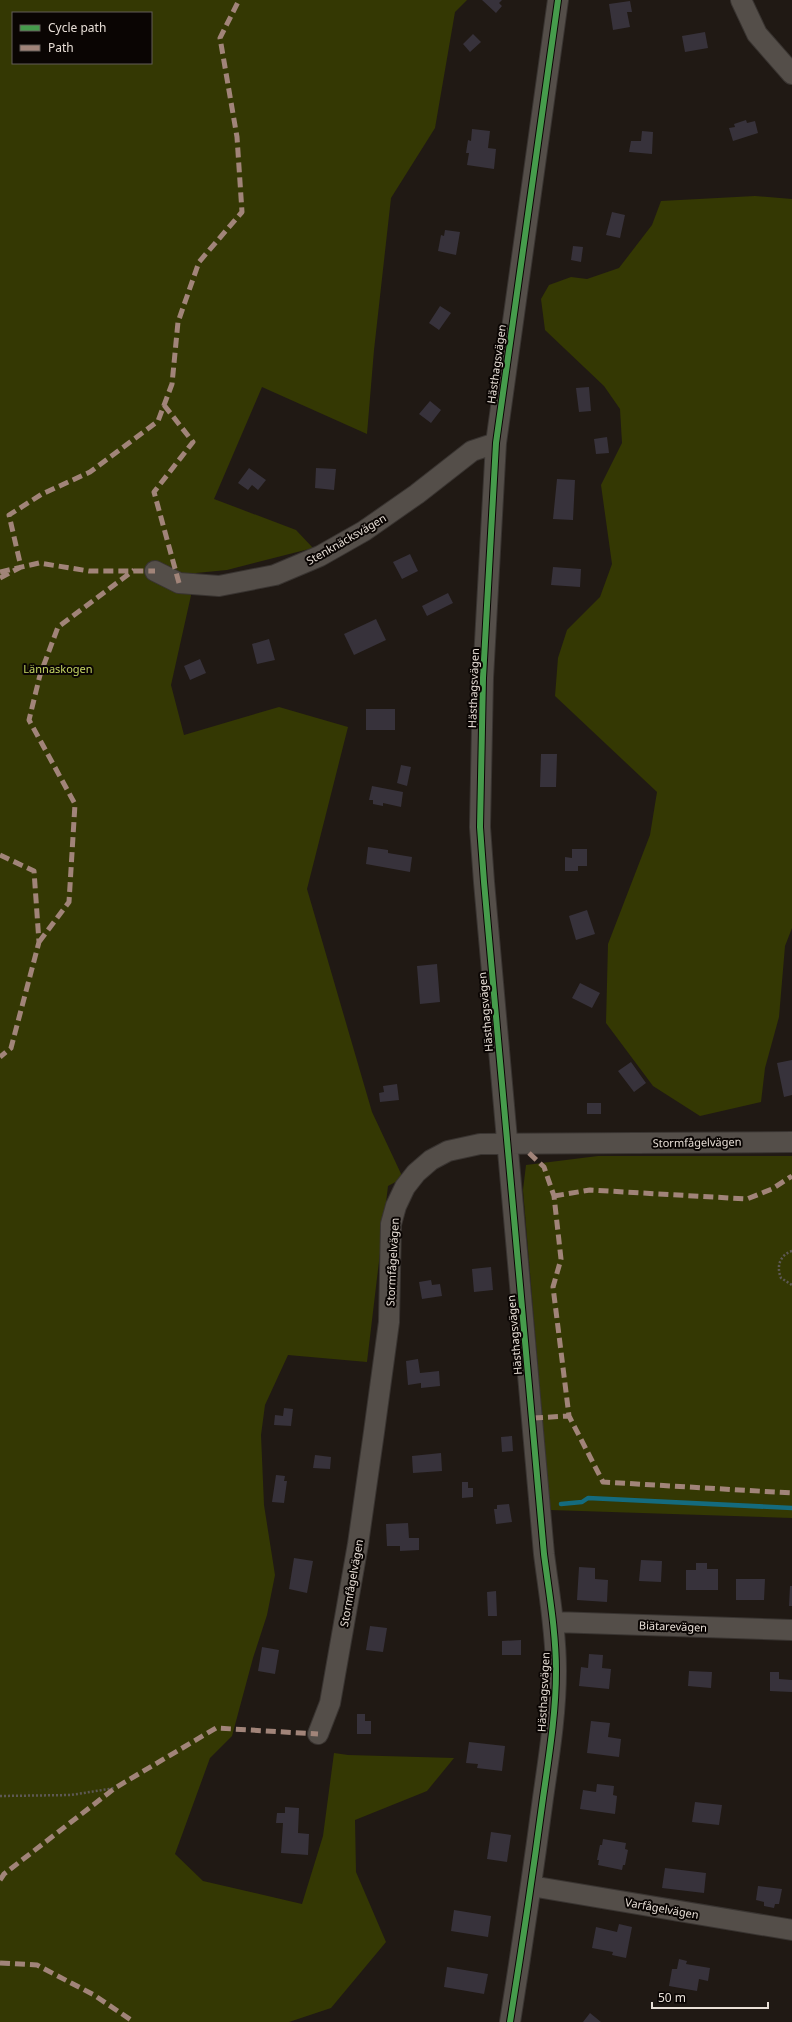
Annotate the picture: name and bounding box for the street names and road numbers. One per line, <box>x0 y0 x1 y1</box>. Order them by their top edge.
street label: Hästhagsvägen <box>483 323 509 405</box>
street label: Stenknäcksvägen <box>303 510 389 568</box>
street label: Hästhagsvägen <box>464 648 482 728</box>
street label: Hästhagsvägen <box>474 971 496 1053</box>
street label: Stormfågelvägen <box>652 1134 742 1150</box>
street label: Stormfågelvägen <box>382 1217 402 1307</box>
street label: Hästhagsvägen <box>503 1294 525 1376</box>
street label: Stormfågelvägen <box>336 1538 366 1628</box>
street label: Biätarevägen <box>639 1617 707 1635</box>
street label: Hästhagsvägen <box>533 1652 553 1732</box>
street label: Varfågelvägen <box>624 1894 700 1922</box>

